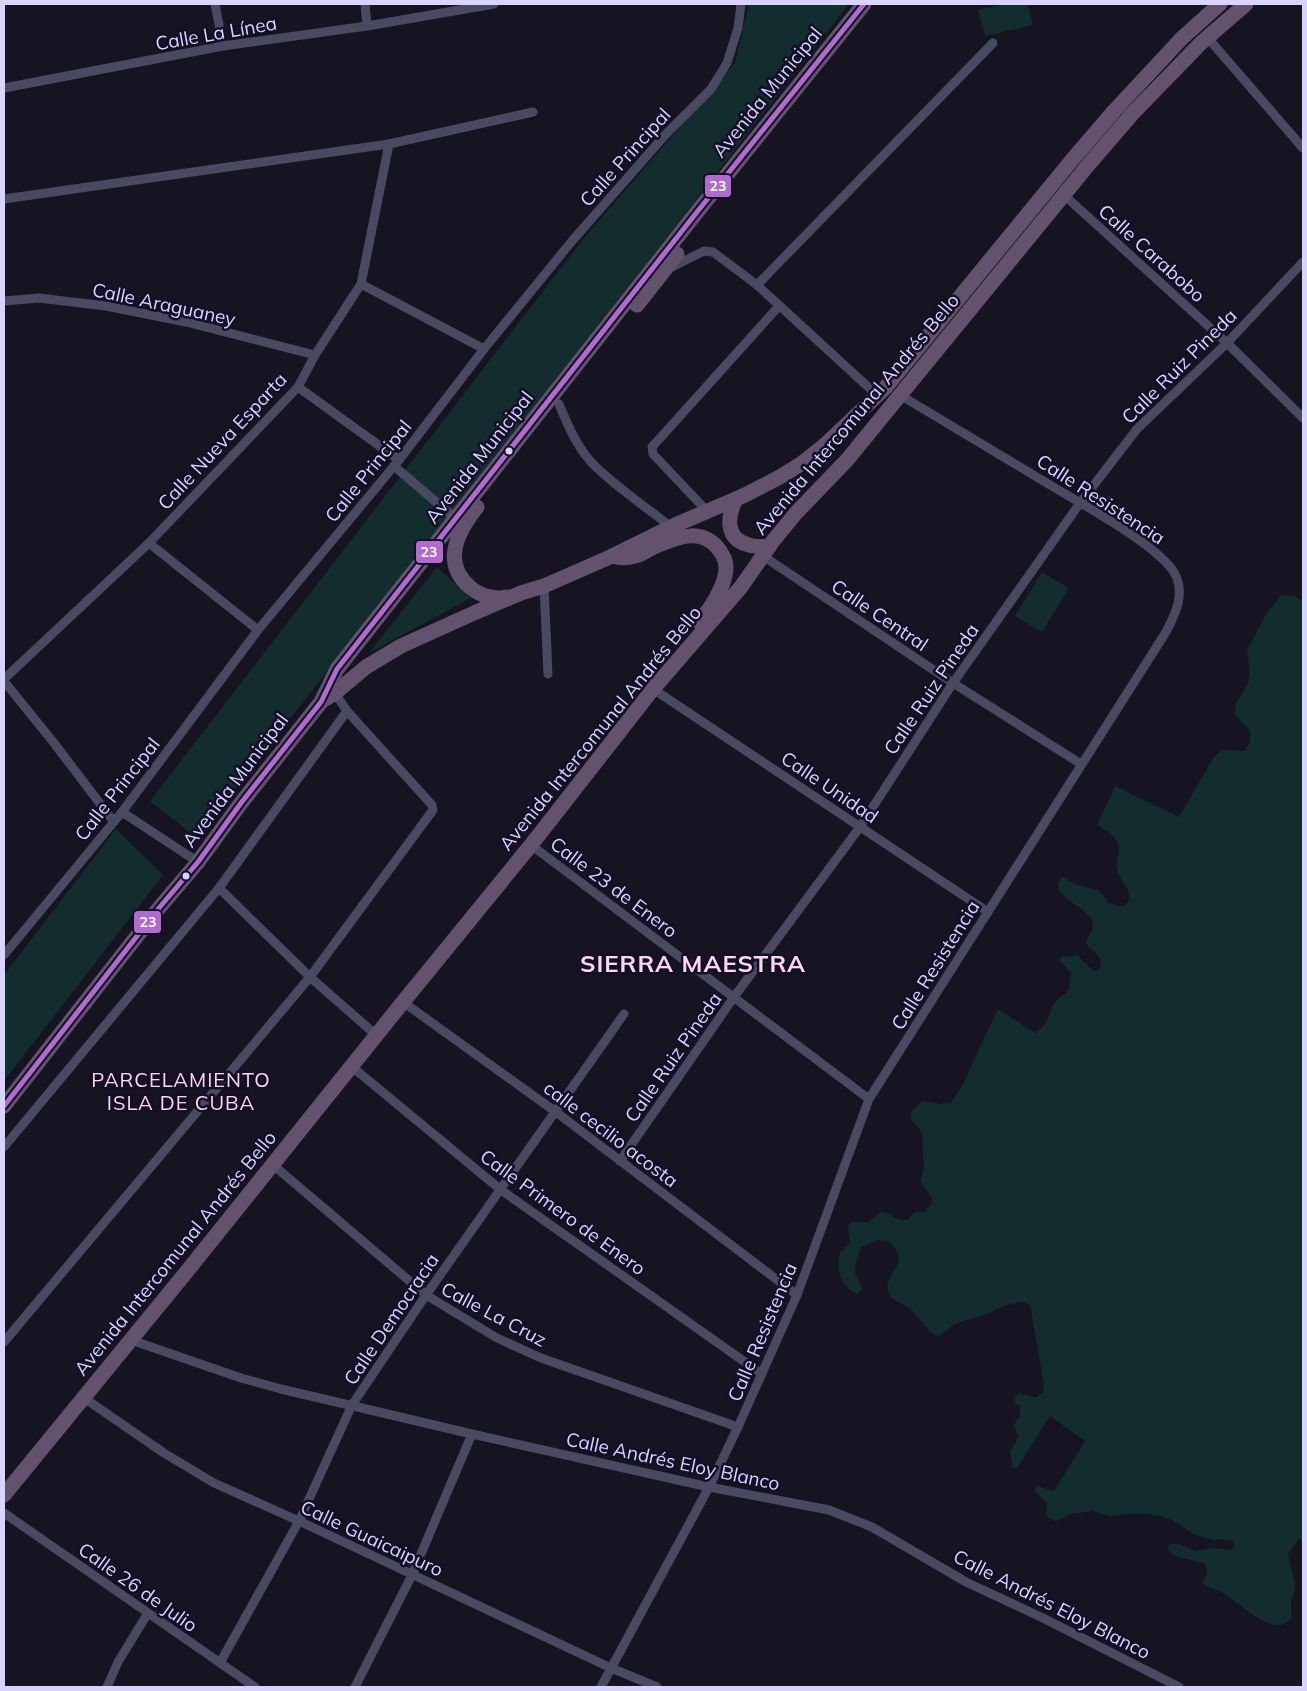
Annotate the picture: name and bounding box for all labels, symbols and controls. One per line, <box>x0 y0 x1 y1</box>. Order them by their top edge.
street label: Calle La Línea <box>153 11 279 55</box>
street label: Avenida Municipal <box>707 22 827 162</box>
street label: Calle Principal <box>574 103 676 211</box>
line badge: 23 <box>704 174 732 198</box>
text: 23 <box>710 177 726 195</box>
street label: Calle Carabobo <box>1094 199 1210 307</box>
street label: Calle Araguaney <box>90 277 238 331</box>
street label: Avenida Intercomunal Andrés Bello <box>748 288 964 540</box>
street label: Calle Ruiz Pineda <box>1116 303 1242 429</box>
street label: Calle Nueva Esparta <box>152 367 292 515</box>
street label: Avenida Municipal <box>420 386 538 528</box>
street label: Calle Principal <box>320 415 416 527</box>
unlabelled marker <box>504 446 514 456</box>
street label: Calle Resistencia <box>1032 449 1170 549</box>
line badge: 23 <box>415 540 444 564</box>
text: 23 <box>421 543 437 561</box>
street label: Calle Central <box>827 574 933 656</box>
street label: Avenida Intercomunal Andrés Bello <box>494 601 706 855</box>
street label: Calle Ruiz Pineda <box>878 619 984 759</box>
street label: Avenida Municipal <box>177 708 293 852</box>
street label: Calle Principal <box>69 733 165 845</box>
street label: Calle Unidad <box>777 746 883 828</box>
street label: Calle 23 de Enero <box>546 831 682 943</box>
unlabelled marker <box>181 871 191 881</box>
street label: Calle Resistencia <box>886 896 984 1034</box>
line badge: 23 <box>133 910 162 934</box>
text: 23 <box>140 913 156 931</box>
district label: SIERRA MAESTRA <box>580 948 806 978</box>
street label: Calle Ruiz Pineda <box>619 987 727 1127</box>
district label: PARCELAMIENTO ISLA DE CUBA <box>91 1067 271 1115</box>
street label: calle cecilio acosta <box>539 1076 683 1192</box>
street label: Avenida Intercomunal Andrés Bello <box>69 1126 281 1380</box>
street label: Calle Primero de Enero <box>476 1144 650 1280</box>
street label: Calle Democracia <box>338 1249 444 1389</box>
street label: Calle Resistencia <box>722 1259 802 1405</box>
street label: Calle La Cruz <box>437 1276 551 1352</box>
street label: Calle Andrés Eloy Blanco <box>564 1427 782 1495</box>
street label: Calle Guaicaipuro <box>297 1494 447 1582</box>
street label: Calle 26 de Julio <box>74 1537 202 1637</box>
street label: Calle Andrés Eloy Blanco <box>949 1544 1155 1664</box>

